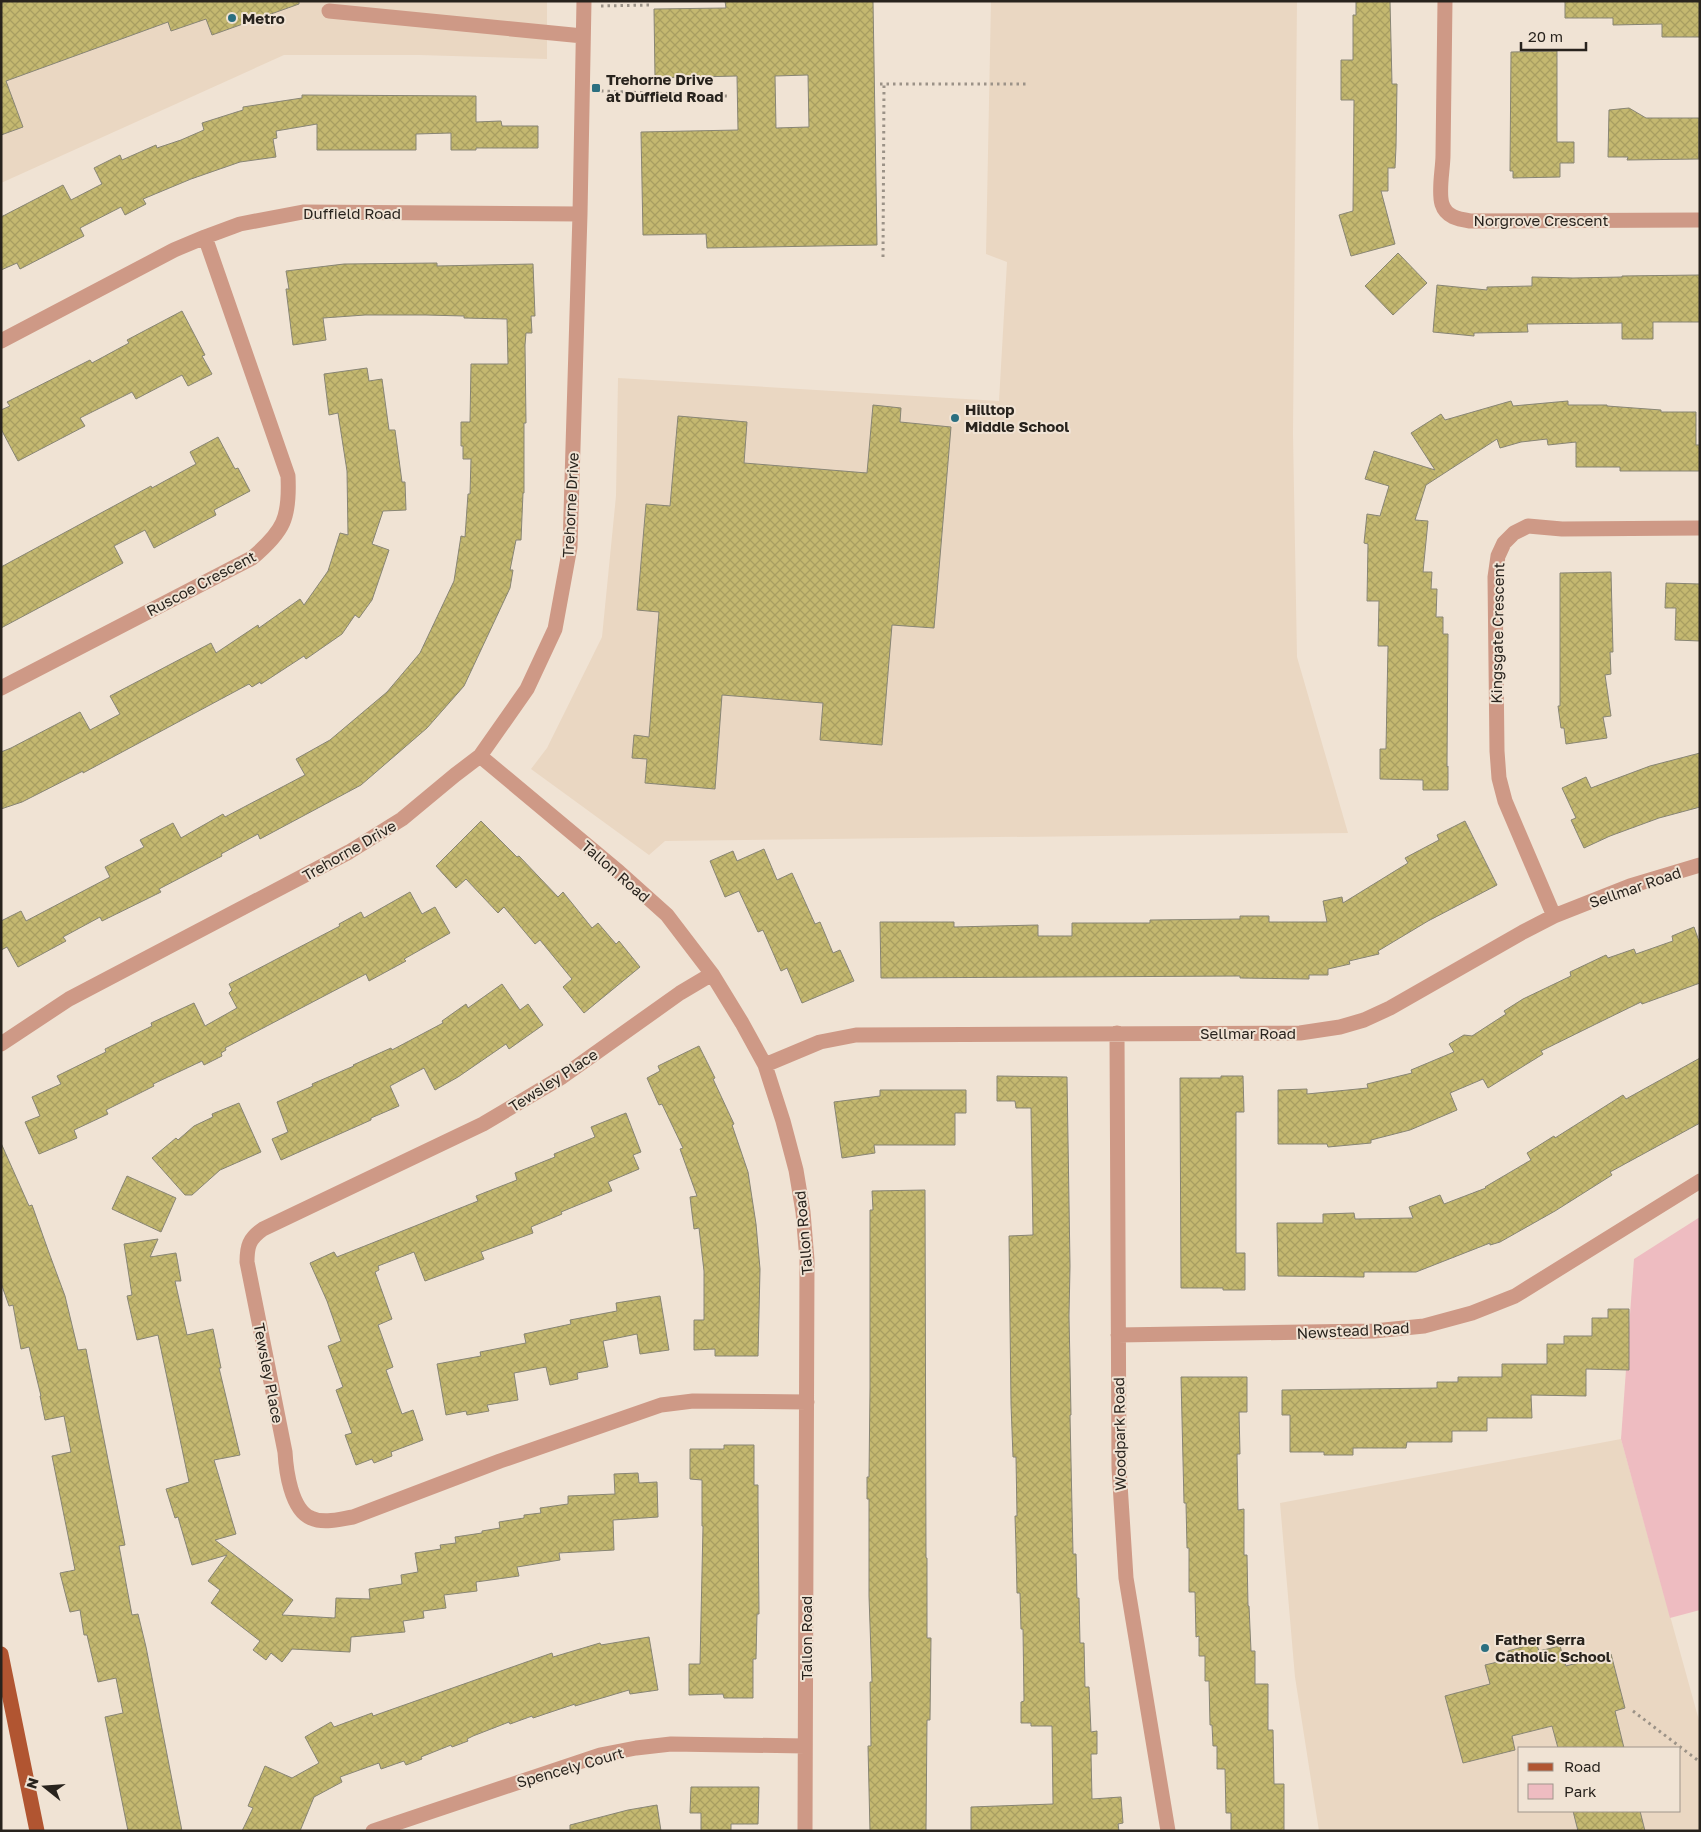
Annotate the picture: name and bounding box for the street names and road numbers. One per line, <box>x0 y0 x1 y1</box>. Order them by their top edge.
street label: Duffield Road <box>303 204 401 222</box>
street label: Norgrove Crescent <box>1474 211 1608 229</box>
street label: Trehorne Drive <box>558 452 582 558</box>
street label: Ruscoe Crescent <box>143 547 259 619</box>
street label: Kingsgate Crescent <box>1487 562 1507 704</box>
street label: Trehorne Drive <box>299 816 399 884</box>
street label: Tallon Road <box>578 836 654 906</box>
street label: Sellmar Road <box>1587 863 1683 911</box>
street label: Sellmar Road <box>1200 1024 1296 1042</box>
street label: Tewsley Place <box>505 1045 601 1115</box>
street label: Tallon Road <box>790 1190 816 1276</box>
street label: Newstead Road <box>1296 1318 1410 1342</box>
street label: Tewsley Place <box>250 1321 288 1425</box>
street label: Woodpark Road <box>1109 1377 1129 1491</box>
street label: Tallon Road <box>797 1596 815 1680</box>
street label: Spencely Court <box>514 1743 626 1791</box>

